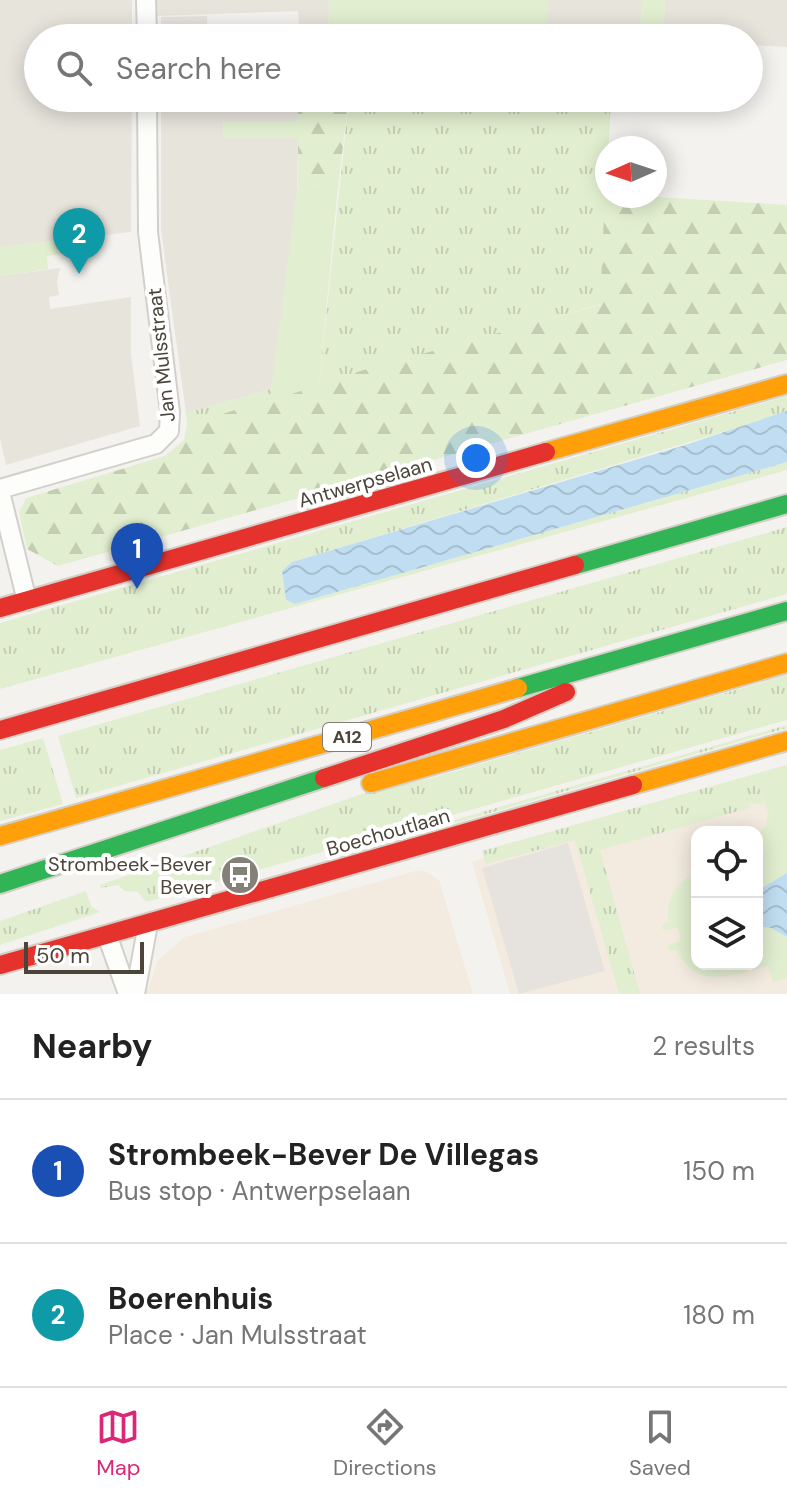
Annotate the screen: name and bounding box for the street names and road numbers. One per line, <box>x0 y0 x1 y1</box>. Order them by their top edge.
street label: Jan Mulsstraat <box>141 287 181 423</box>
street label: Antwerpselaan <box>295 451 435 513</box>
road number: A12 <box>323 723 371 751</box>
street label: Boechoutlaan <box>323 802 453 862</box>

